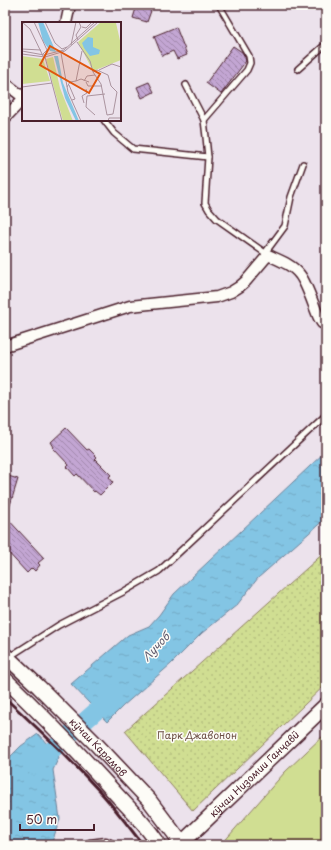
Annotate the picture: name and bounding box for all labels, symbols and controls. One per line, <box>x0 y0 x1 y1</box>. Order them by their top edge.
inset map <box>22 22 121 121</box>
water label: Лучоб <box>138 627 175 665</box>
street label: кӯчаи Карамов <box>66 714 131 780</box>
park label: Парк Джавонон <box>157 727 237 742</box>
street label: кӯчаи Низомии Ганҷавӣ <box>206 727 302 820</box>
scale bar <box>20 806 94 832</box>
text: 50 m <box>26 810 57 828</box>

